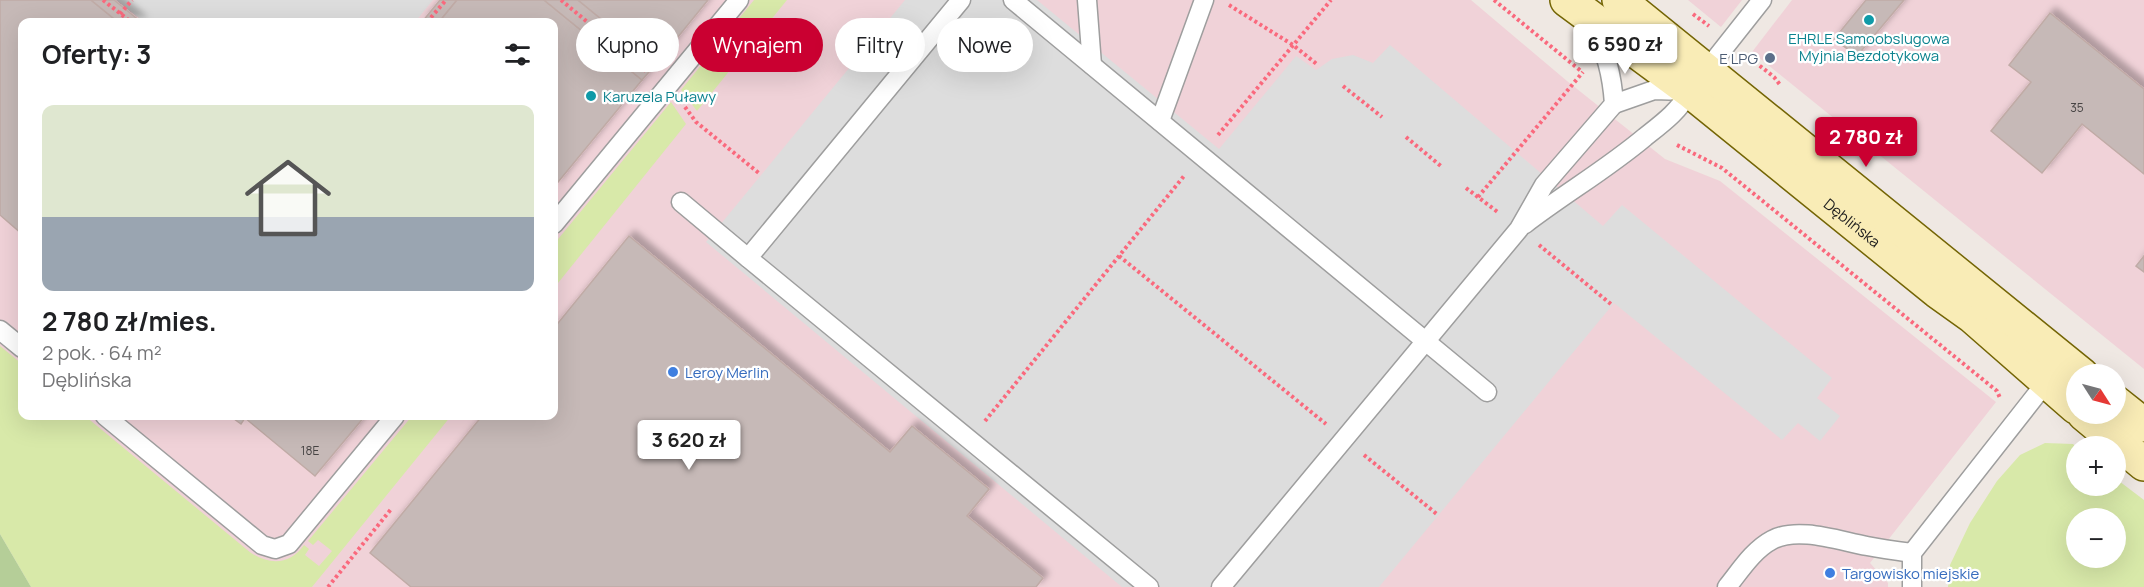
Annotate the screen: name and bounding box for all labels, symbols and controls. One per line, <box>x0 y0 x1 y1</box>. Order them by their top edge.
marker: EHRLE Samoobslugowa Myjnia Bezdotykowa <box>1862 13 1876 27</box>
chip: Kupno <box>576 18 679 72</box>
chip: Wynajem <box>691 18 823 72</box>
chip: Filtry <box>835 18 925 72</box>
chip: Nowe <box>937 18 1033 72</box>
pin: 6 590 zł <box>1563 24 1687 75</box>
place label: EHRLE Samoobslugowa Myjnia Bezdotykowa <box>1788 28 1950 66</box>
text: 6 590 zł <box>1587 30 1663 57</box>
text: Oferty: 3 <box>42 36 151 72</box>
icon: filters <box>501 38 534 71</box>
place label: E LPG <box>1719 48 1758 69</box>
marker: E LPG <box>1763 51 1777 65</box>
place label: Karuzela Puławy <box>603 86 716 107</box>
marker: Karuzela Puławy <box>584 89 598 103</box>
house number: 35 <box>2070 99 2084 116</box>
pin: 2 780 zł <box>1804 117 1928 168</box>
text: 2 780 zł <box>1829 123 1903 150</box>
icon: home <box>234 144 342 252</box>
street label: Dęblińska <box>1820 193 1885 252</box>
text: 2 780 zł/mies. <box>42 303 217 339</box>
text: 2 pok. · 64 m² <box>42 339 162 366</box>
place label: Leroy Merlin <box>685 362 769 383</box>
north arrow <box>2066 364 2126 424</box>
map controls <box>2066 364 2126 568</box>
marker: Leroy Merlin <box>666 365 680 379</box>
text: Dęblińska <box>42 366 132 393</box>
pin: 3 620 zł <box>627 420 751 471</box>
text: 3 620 zł <box>652 426 726 453</box>
button: + <box>2066 436 2126 496</box>
house number: 18E <box>301 442 319 459</box>
button: − <box>2066 508 2126 568</box>
place label: Targowisko miejskie <box>1842 563 1979 584</box>
marker: Targowisko miejskie <box>1823 566 1837 580</box>

